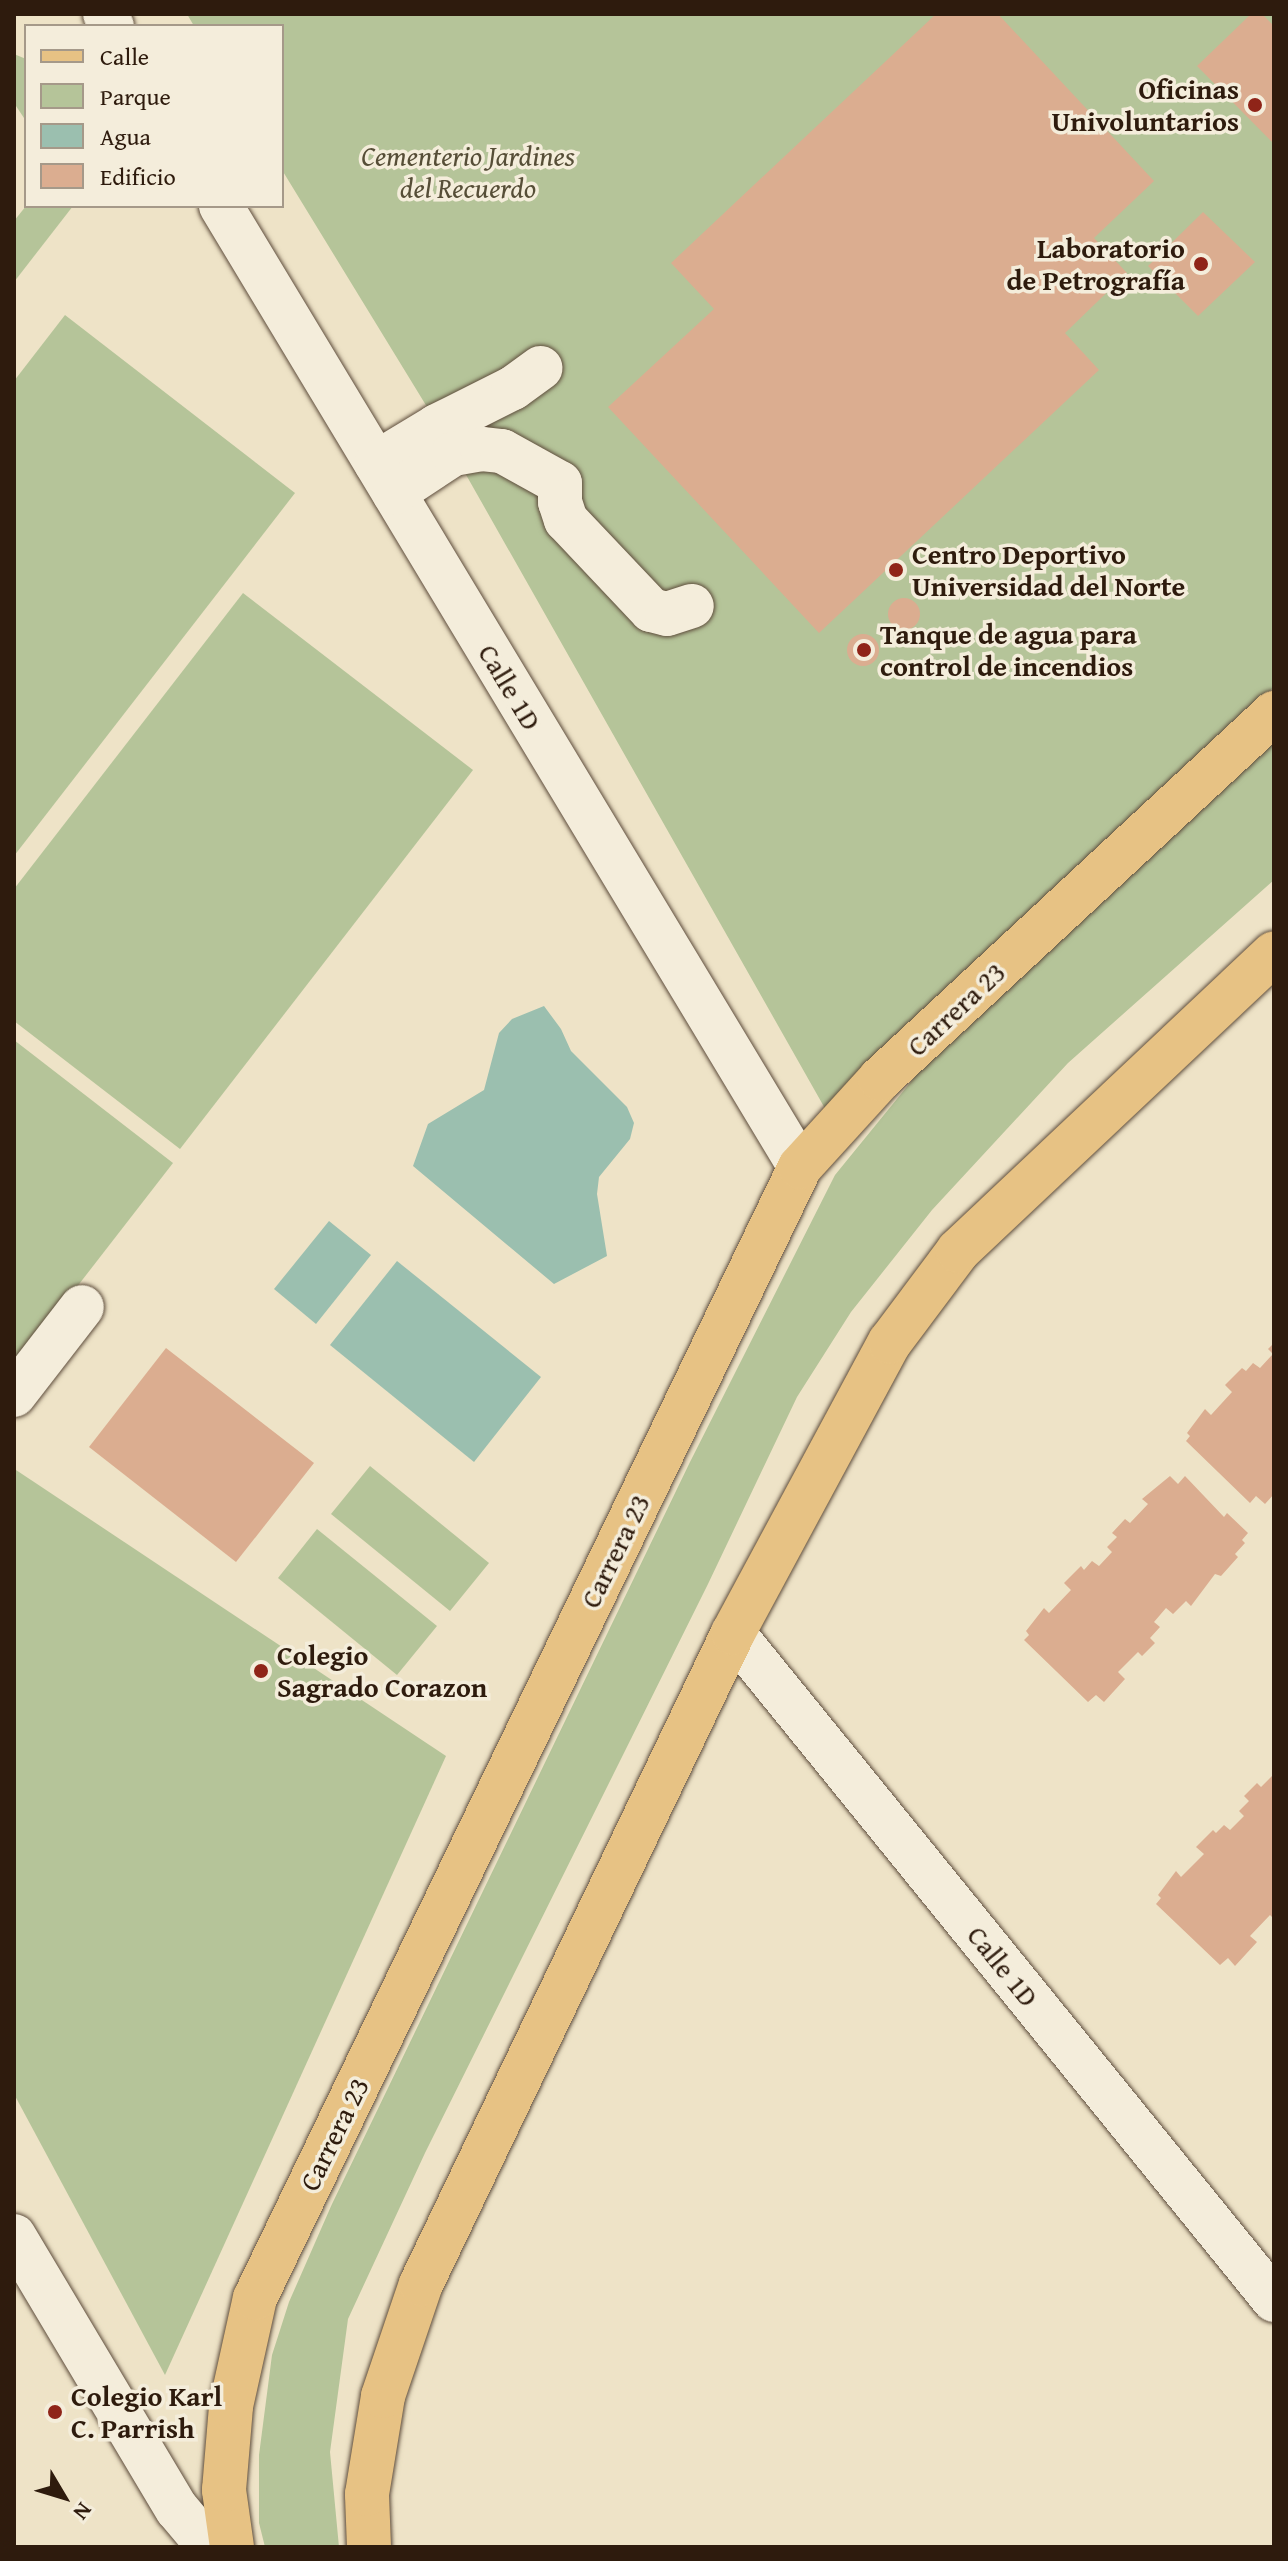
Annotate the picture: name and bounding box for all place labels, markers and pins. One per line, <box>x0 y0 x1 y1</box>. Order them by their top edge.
place label: Oficinas Univoluntarios <box>1052 72 1239 138</box>
marker: Oficinas Univoluntarios <box>1246 96 1264 114</box>
place label: Laboratorio de Petrografía <box>1007 231 1185 297</box>
marker: Laboratorio de Petrografía <box>1192 255 1210 273</box>
place label: Centro Deportivo Universidad del Norte <box>912 537 1185 603</box>
marker: Centro Deportivo Universidad del Norte <box>887 561 905 579</box>
place label: Tanque de agua para control de incendios <box>880 617 1137 683</box>
marker: Tanque de agua para control de incendios <box>855 641 873 659</box>
place label: Colegio Sagrado Corazon <box>277 1638 487 1704</box>
marker: Colegio Sagrado Corazon <box>252 1662 270 1680</box>
place label: Colegio Karl C. Parrish <box>71 2379 222 2445</box>
marker: Colegio Karl C. Parrish <box>46 2403 64 2421</box>

